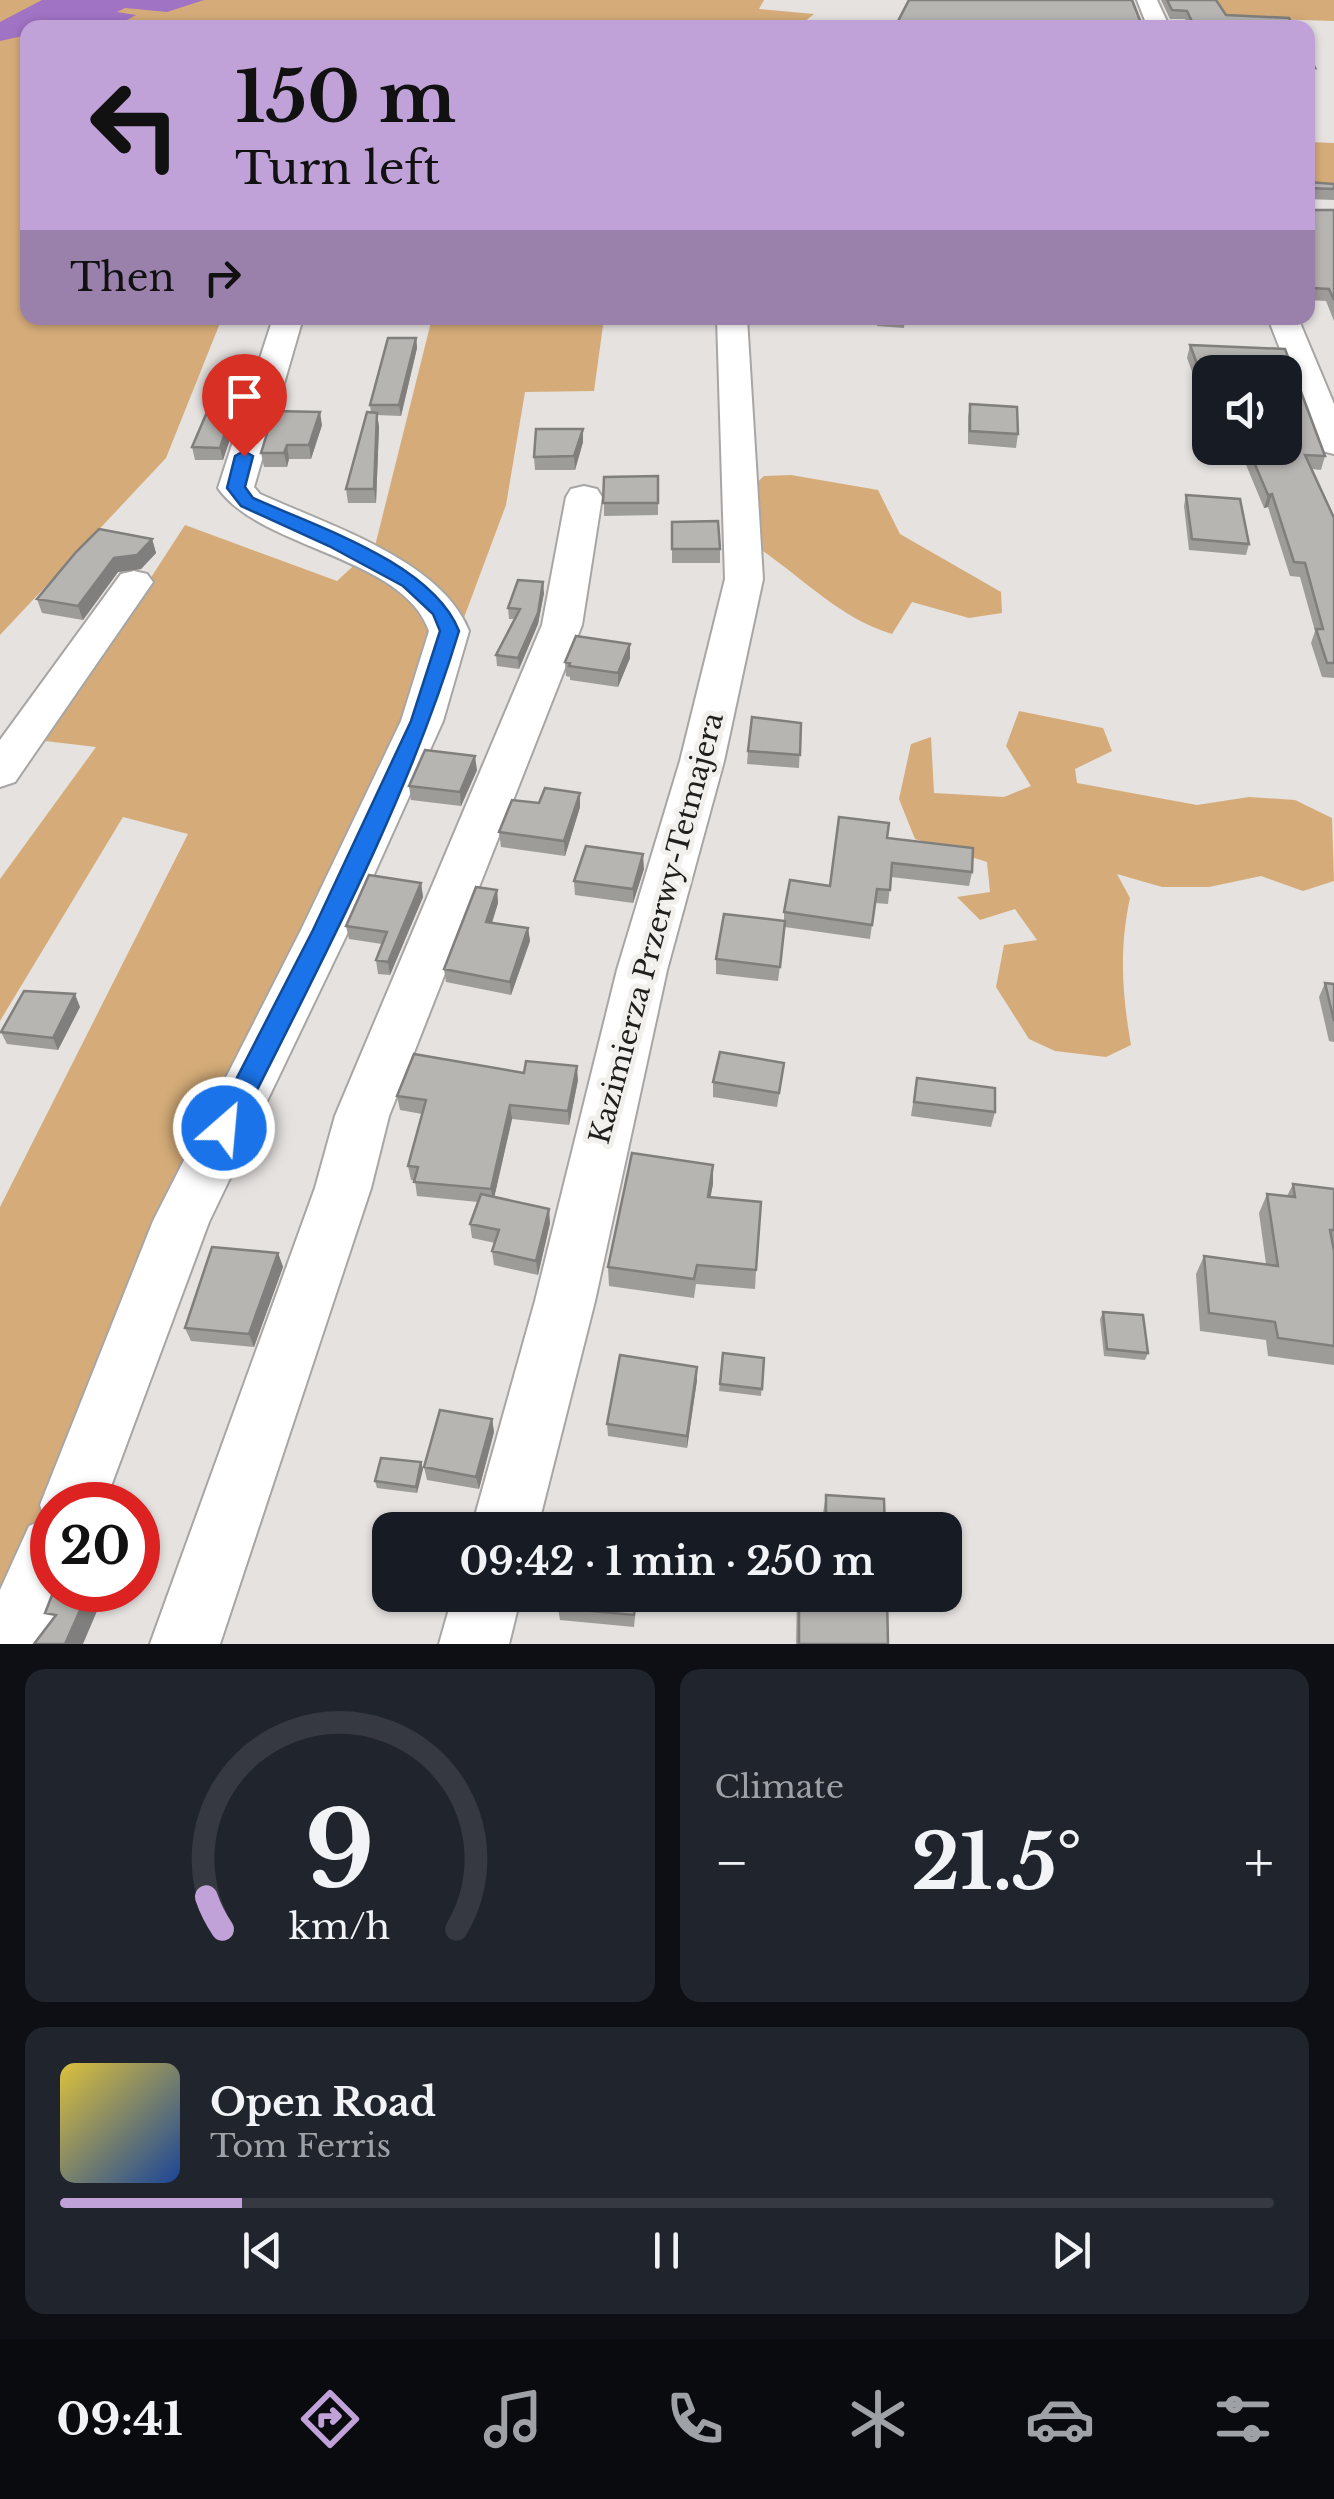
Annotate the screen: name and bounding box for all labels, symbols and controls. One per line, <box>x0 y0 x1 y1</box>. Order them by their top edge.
text: 150 m <box>235 54 456 141</box>
icon: left <box>70 60 200 190</box>
text: Turn left <box>235 140 440 196</box>
icon: right <box>195 250 250 305</box>
text: Then <box>70 254 175 301</box>
pin <box>202 354 287 457</box>
map controls <box>1192 355 1302 465</box>
button: sound <box>1192 355 1302 465</box>
icon: arrive <box>217 369 272 424</box>
street label: Kazimierza Przerwy-Tetmajera <box>582 708 731 1148</box>
position arrow <box>172 1076 276 1180</box>
speed limit sign: 20 <box>30 1482 160 1612</box>
text: 09:42 · 1 min · 250 m <box>459 1538 875 1585</box>
text: Climate <box>715 1767 844 1807</box>
text: 9 <box>305 1786 375 1915</box>
text: 21.5° <box>911 1816 1082 1909</box>
text: − <box>715 1829 749 1897</box>
text: + <box>1244 1829 1274 1897</box>
text: km/h <box>289 1904 390 1949</box>
text: Open Road <box>210 2079 436 2126</box>
text: Tom Ferris <box>210 2126 391 2166</box>
icon: previous <box>235 2223 290 2278</box>
icon: pause <box>639 2223 694 2278</box>
icon: next <box>1044 2223 1099 2278</box>
icon: directions <box>295 2384 365 2454</box>
icon: music <box>478 2384 548 2454</box>
icon: phone <box>660 2384 730 2454</box>
icon: climate <box>843 2384 913 2454</box>
icon: car <box>1025 2384 1095 2454</box>
icon: filters <box>1208 2384 1278 2454</box>
text: 09:41 <box>56 2391 183 2447</box>

